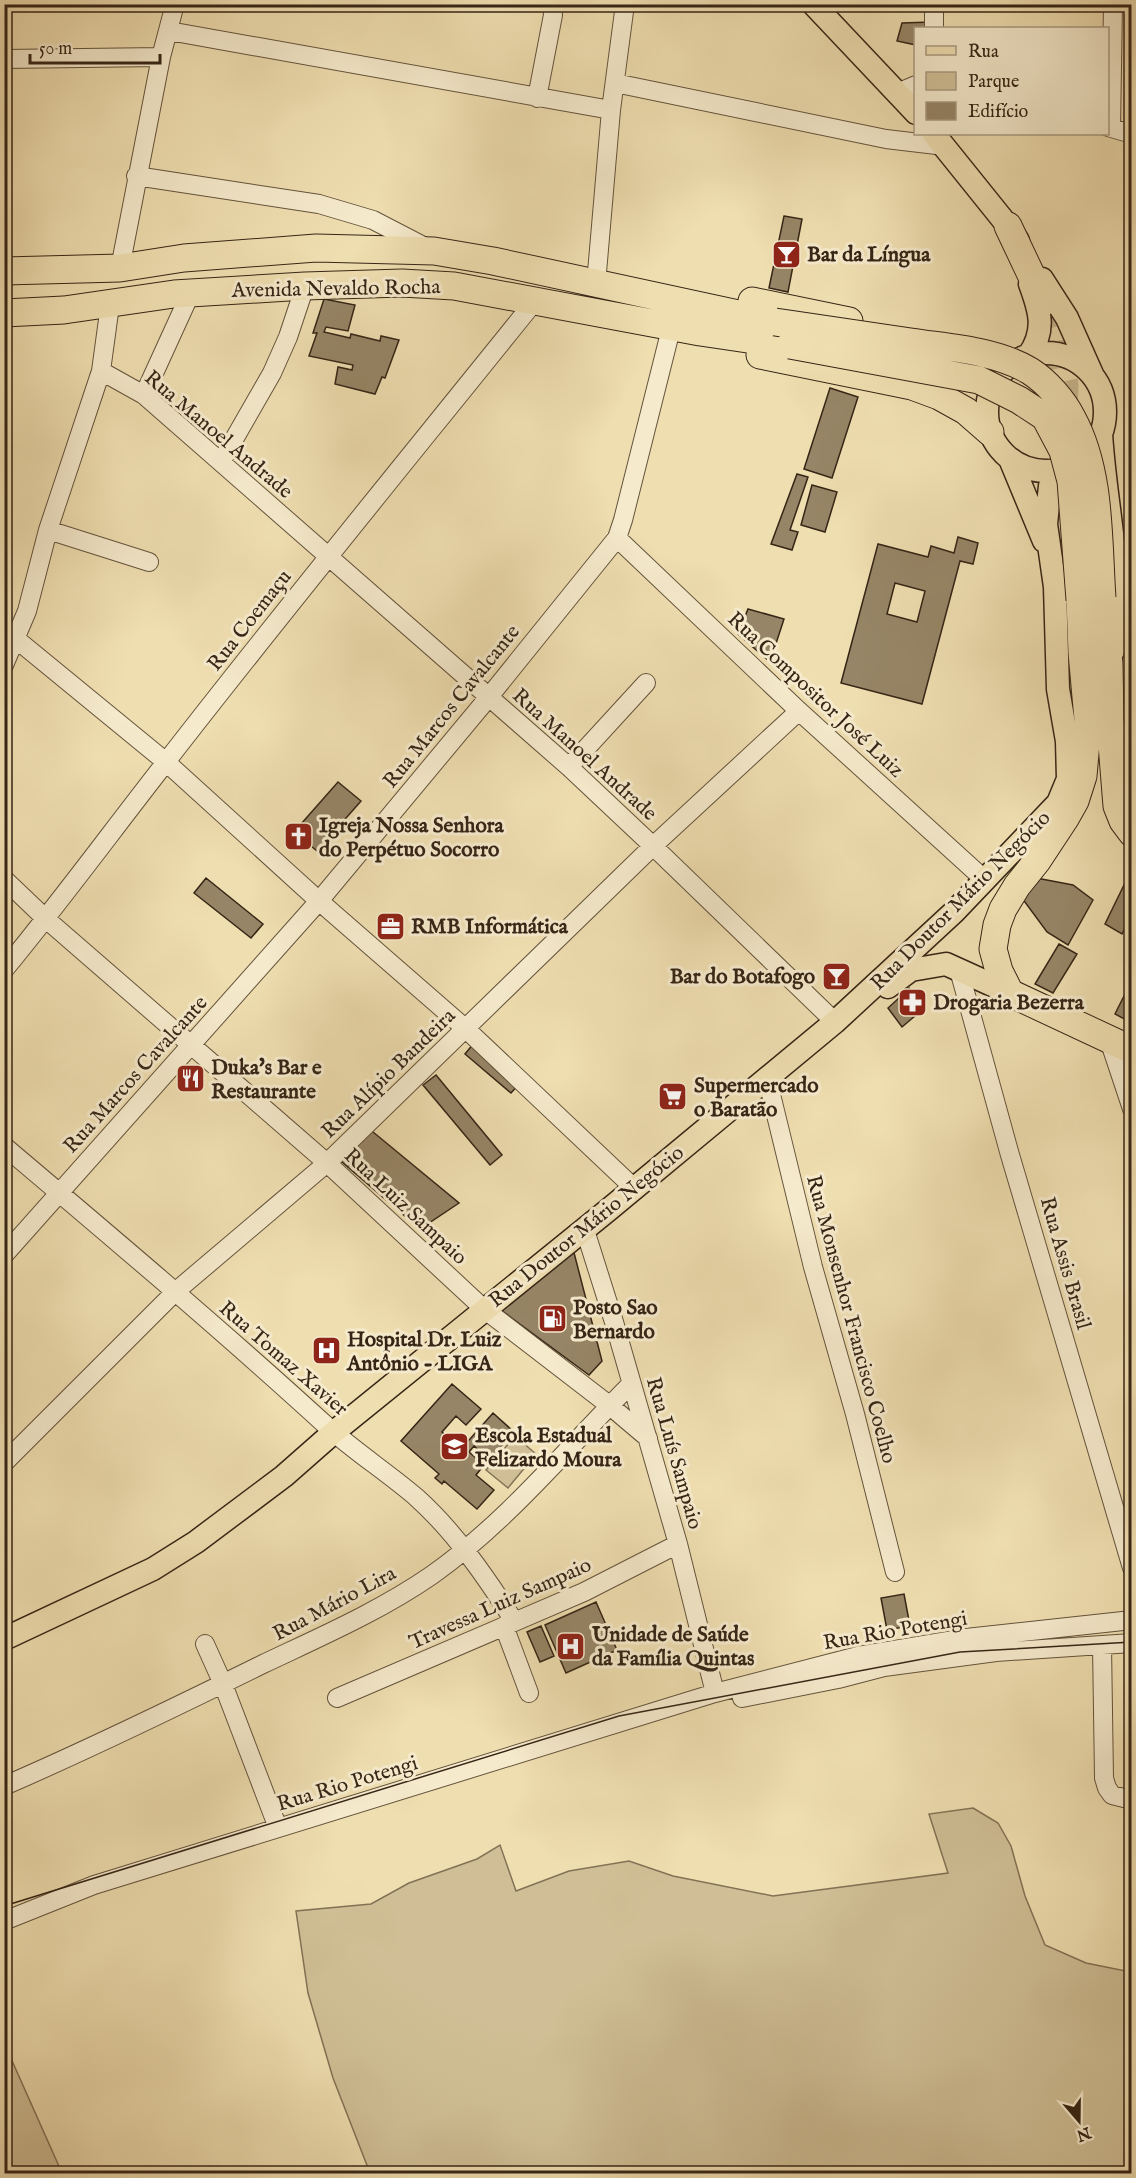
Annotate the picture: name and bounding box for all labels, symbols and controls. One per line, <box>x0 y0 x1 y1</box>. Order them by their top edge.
scale bar <box>30 27 160 65</box>
legend <box>914 27 1109 135</box>
text: 50 m <box>39 38 72 61</box>
text: Rua <box>968 41 999 64</box>
text: Parque <box>968 71 1019 94</box>
text: Edifício <box>968 101 1029 124</box>
bar icon: Bar da Língua <box>770 238 802 270</box>
place label: Bar da Língua <box>807 242 931 269</box>
street label: Avenida Nevaldo Rocha <box>230 274 442 305</box>
street label: Rua Manoel Andrade <box>138 365 298 505</box>
street label: Rua Coemaçu <box>202 565 298 677</box>
street label: Rua Compositor José Luiz <box>721 606 909 784</box>
street label: Rua Marcos Cavalcante <box>378 619 527 794</box>
street label: Rua Manoel Andrade <box>506 683 662 828</box>
street label: Rua Doutor Mário Negócio <box>865 805 1057 997</box>
place label: Igreja Nossa Senhora do Perpétuo Socorro <box>319 813 504 864</box>
church icon: Igreja Nossa Senhora do Perpétuo Socorro <box>282 821 314 853</box>
office icon: RMB Informática <box>374 910 406 942</box>
place label: RMB Informática <box>411 914 569 941</box>
bar icon: Bar do Botafogo <box>820 960 852 992</box>
place label: Bar do Botafogo <box>670 964 816 991</box>
pharmacy icon: Drogaria Bezerra <box>896 986 928 1018</box>
street label: Rua Marcos Cavalcante <box>58 990 214 1160</box>
place label: Drogaria Bezerra <box>933 990 1085 1017</box>
street label: Rua Alípio Bandeira <box>316 1003 462 1145</box>
place label: Duka's Bar e Restaurante <box>211 1055 322 1106</box>
restaurant icon: Duka's Bar e Restaurante <box>174 1063 206 1095</box>
place label: Supermercado o Baratão <box>694 1073 819 1124</box>
supermarket icon: Supermercado o Baratão <box>657 1081 689 1113</box>
street label: Rua Doutor Mário Negócio <box>484 1140 690 1314</box>
street label: Rua Luiz Sampaio <box>337 1143 473 1271</box>
street label: Rua Monsenhor Francisco Coelho <box>799 1172 902 1466</box>
street label: Rua Assis Brasil <box>1033 1194 1096 1333</box>
place label: Posto Sao Bernardo <box>573 1295 658 1346</box>
street label: Rua Tomaz Xavier <box>213 1296 354 1423</box>
fuel station icon: Posto Sao Bernardo <box>536 1303 568 1335</box>
place label: Hospital Dr. Luiz Antônio - LIGA <box>346 1327 502 1378</box>
hospital icon: Hospital Dr. Luiz Antônio - LIGA <box>310 1335 342 1367</box>
street label: Rua Luís Sampaio <box>639 1374 708 1533</box>
place label: Escola Estadual Felizardo Moura <box>475 1423 622 1474</box>
school or university icon: Escola Estadual Felizardo Moura <box>438 1431 470 1463</box>
street label: Travessa Luiz Sampaio <box>405 1552 596 1657</box>
street label: Rua Mário Lira <box>268 1560 402 1648</box>
street label: Rua Rio Potengi <box>821 1606 969 1657</box>
place label: Unidade de Saúde da Família Quintas <box>591 1622 754 1673</box>
hospital icon: Unidade de Saúde da Família Quintas <box>555 1630 587 1662</box>
street label: Rua Rio Potengi <box>274 1750 421 1819</box>
north arrow <box>1049 2091 1109 2151</box>
text: N <box>1073 2121 1094 2145</box>

